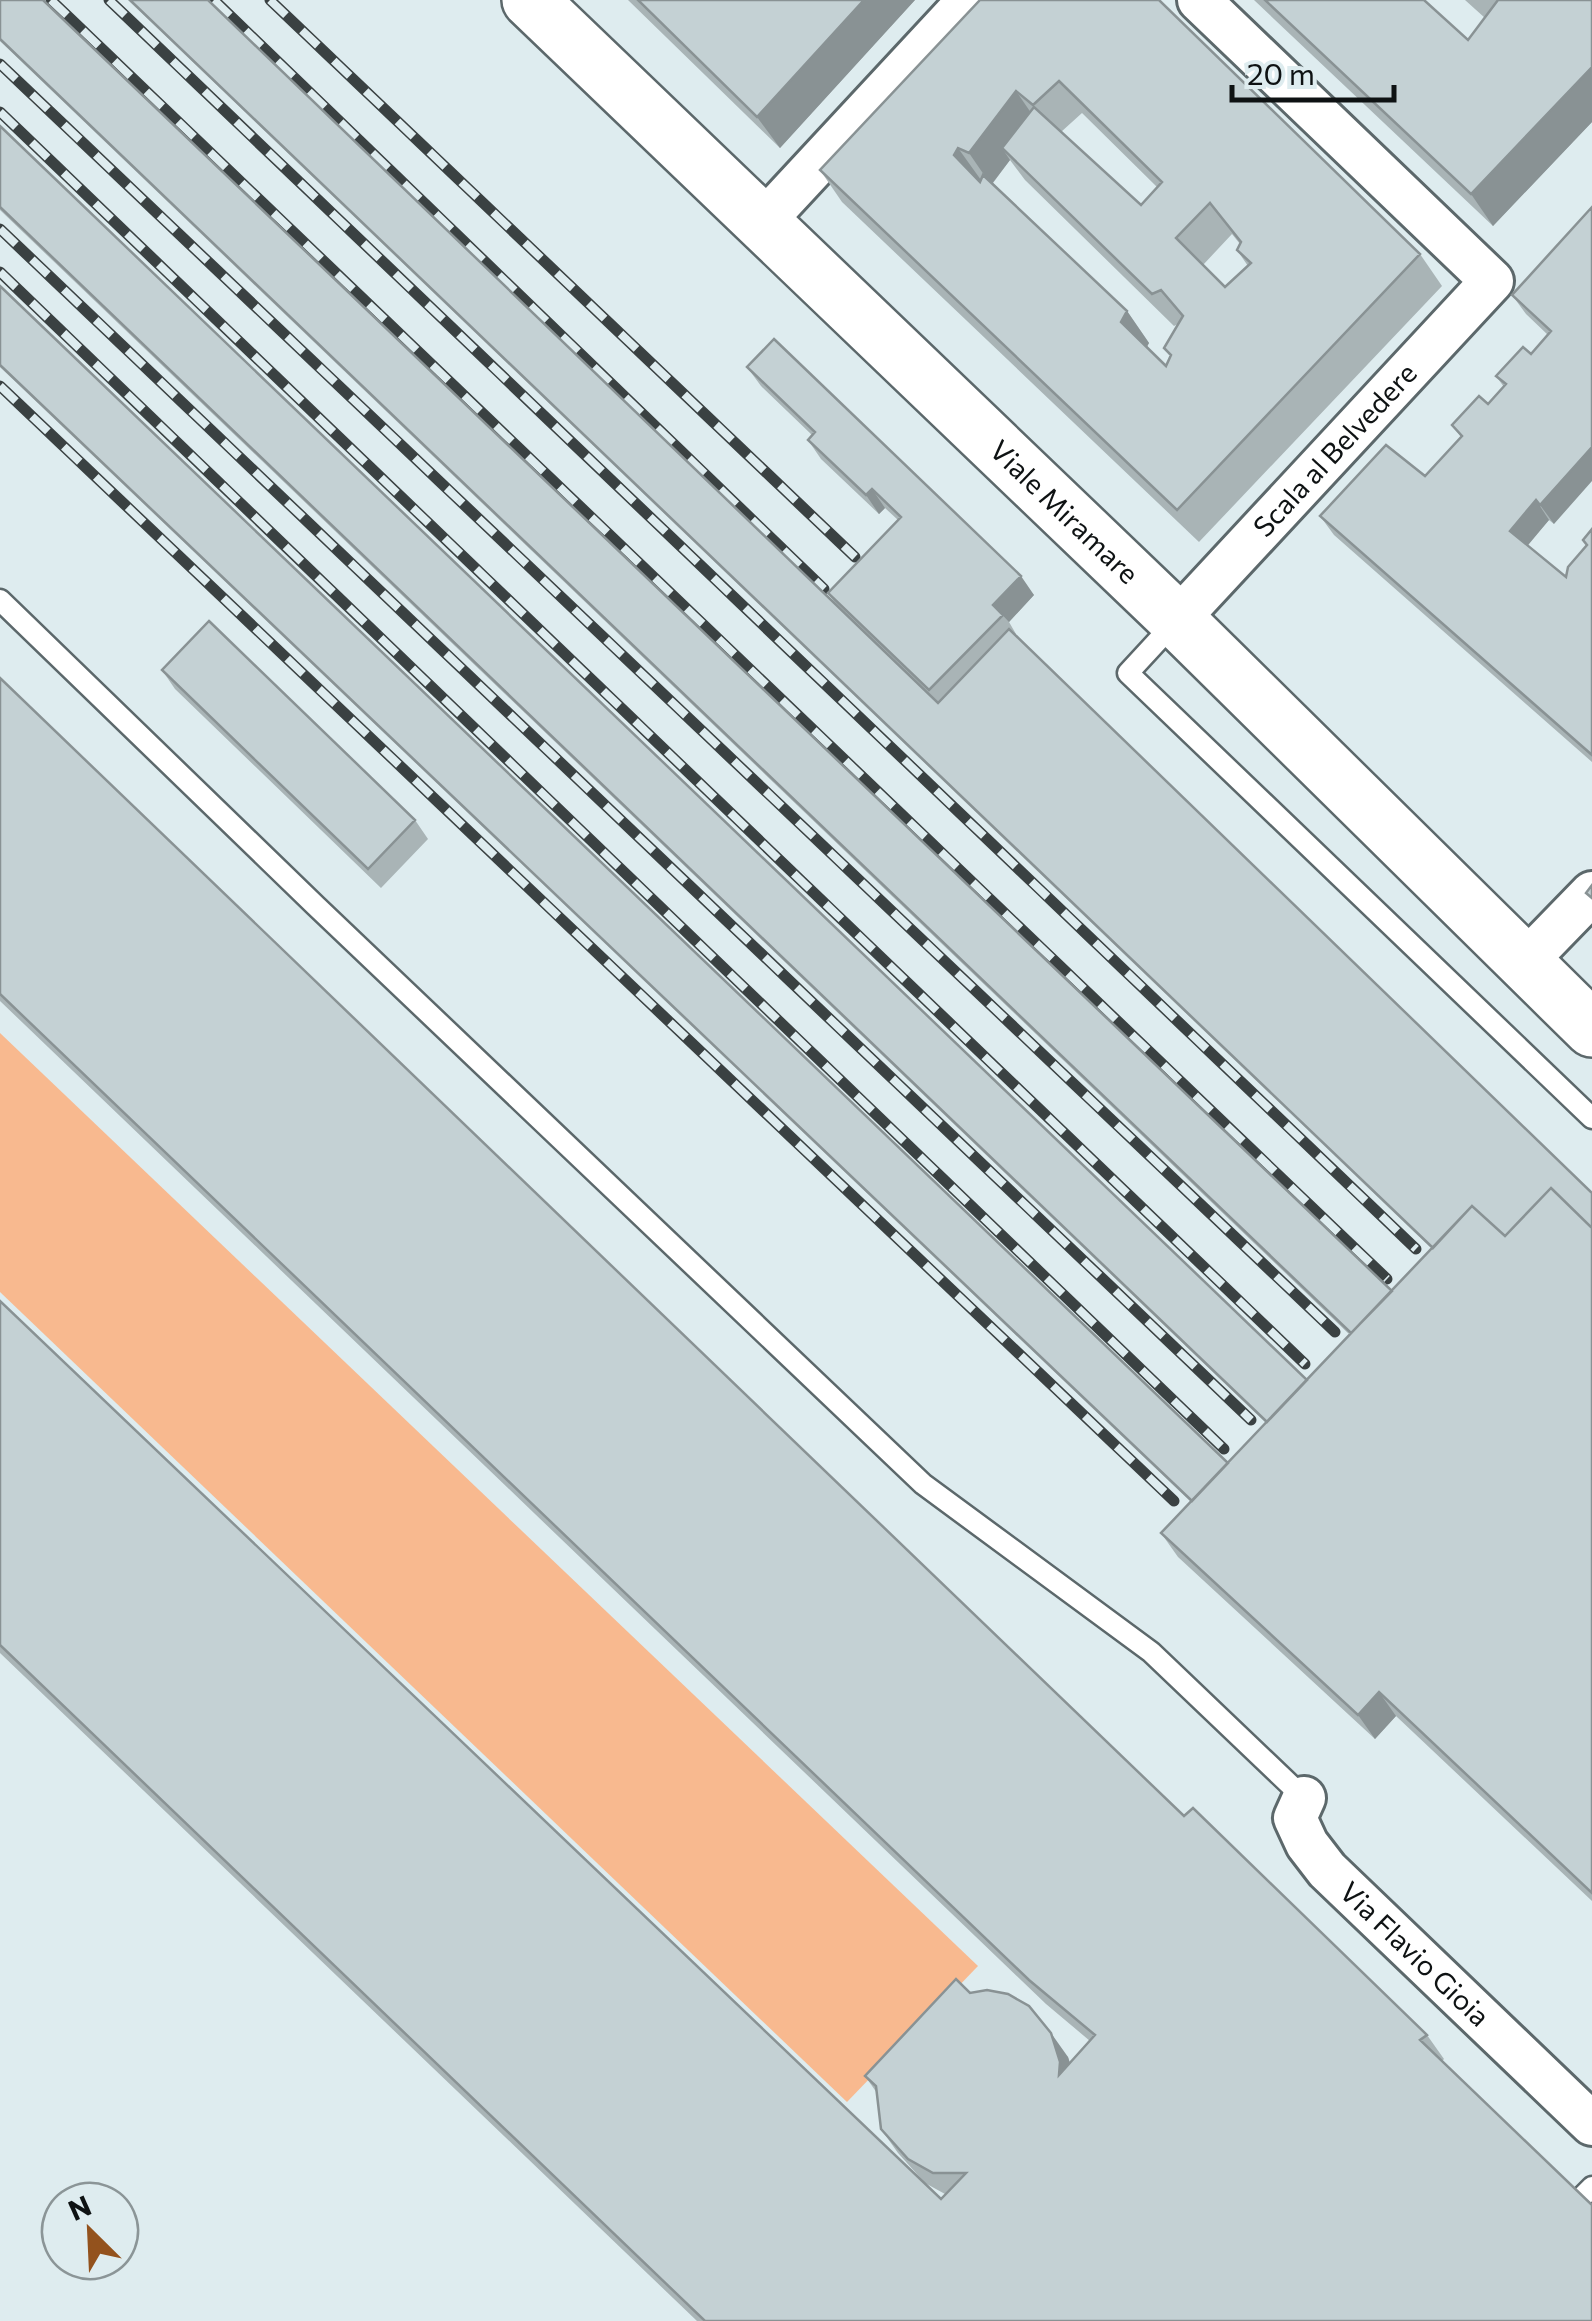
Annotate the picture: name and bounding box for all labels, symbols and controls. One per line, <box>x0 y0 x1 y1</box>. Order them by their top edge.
scale bar <box>1232 40 1394 102</box>
text: 20 m <box>1247 54 1315 91</box>
street label: Scala al Belvedere <box>1245 356 1423 543</box>
street label: Viale Miramare <box>984 432 1146 590</box>
street label: Via Flavio Gioia <box>1334 1874 1497 2033</box>
north arrow <box>40 2181 140 2281</box>
text: N <box>63 2187 96 2227</box>

